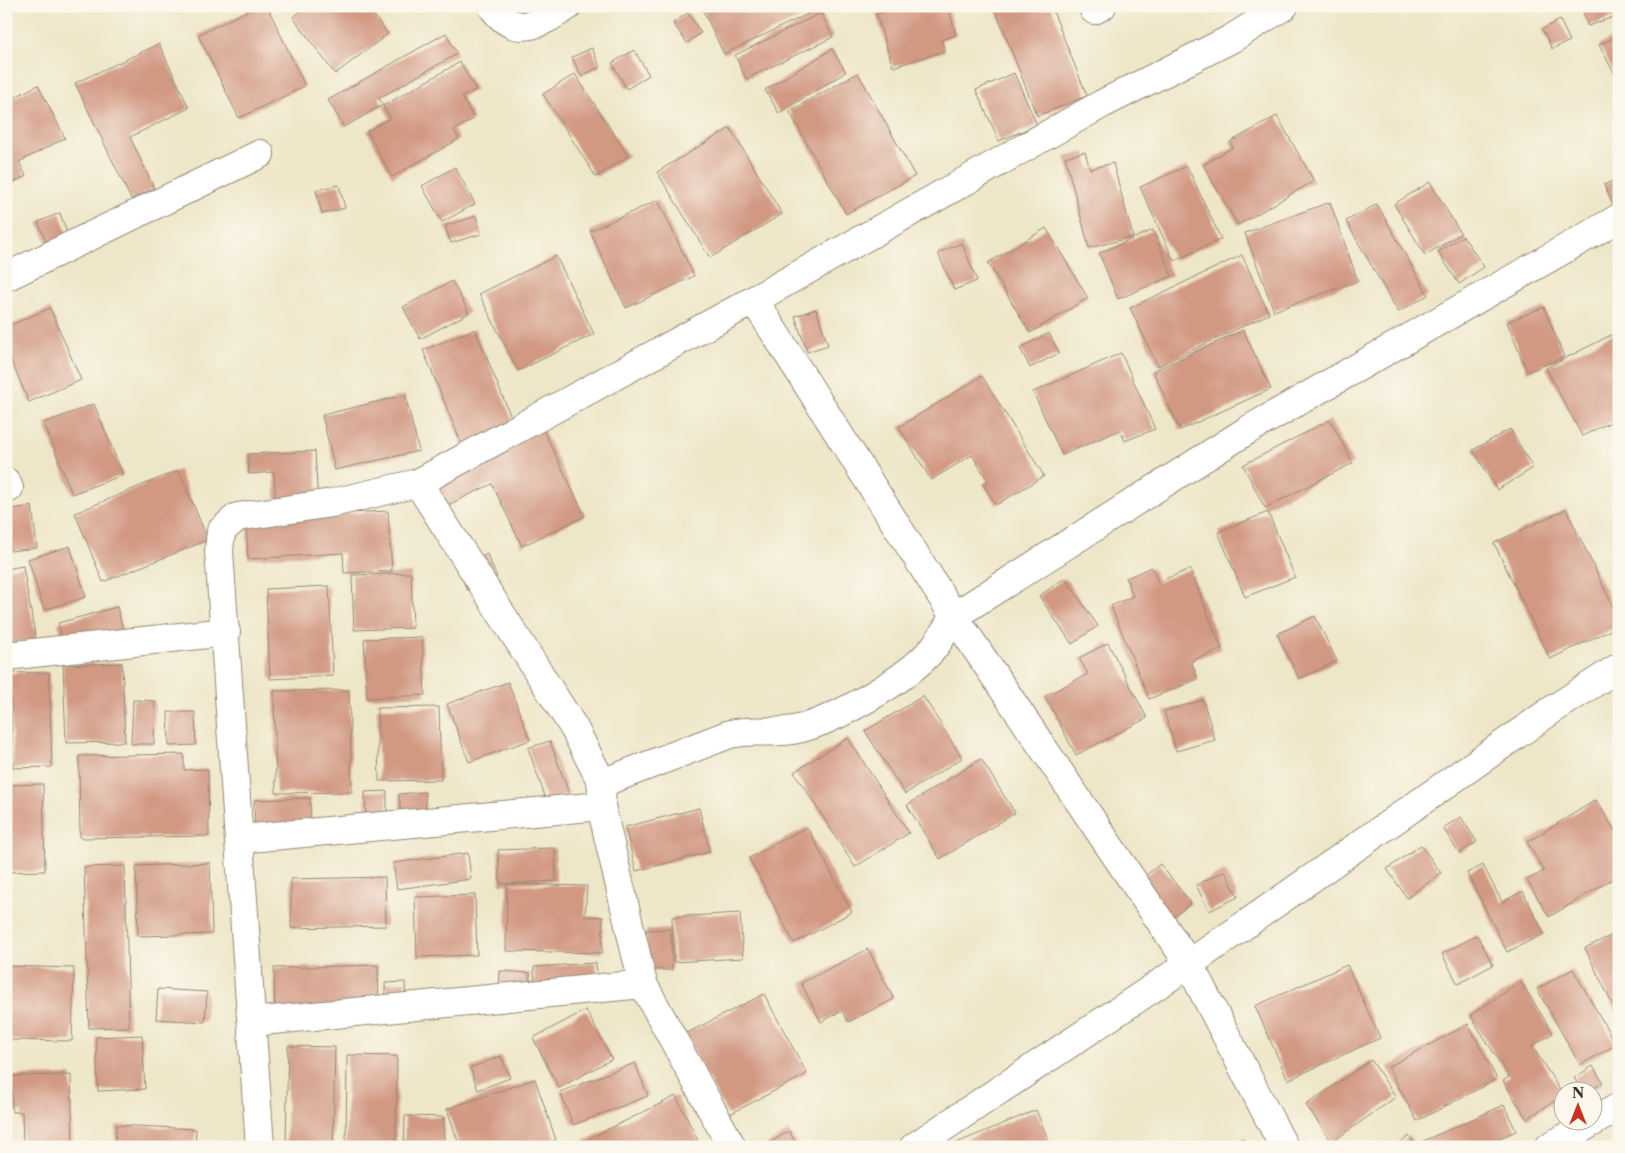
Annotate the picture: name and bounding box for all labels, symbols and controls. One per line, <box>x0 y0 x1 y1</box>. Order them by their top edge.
north arrow <box>1552 1080 1602 1130</box>
text: N <box>1572 1084 1584 1102</box>

